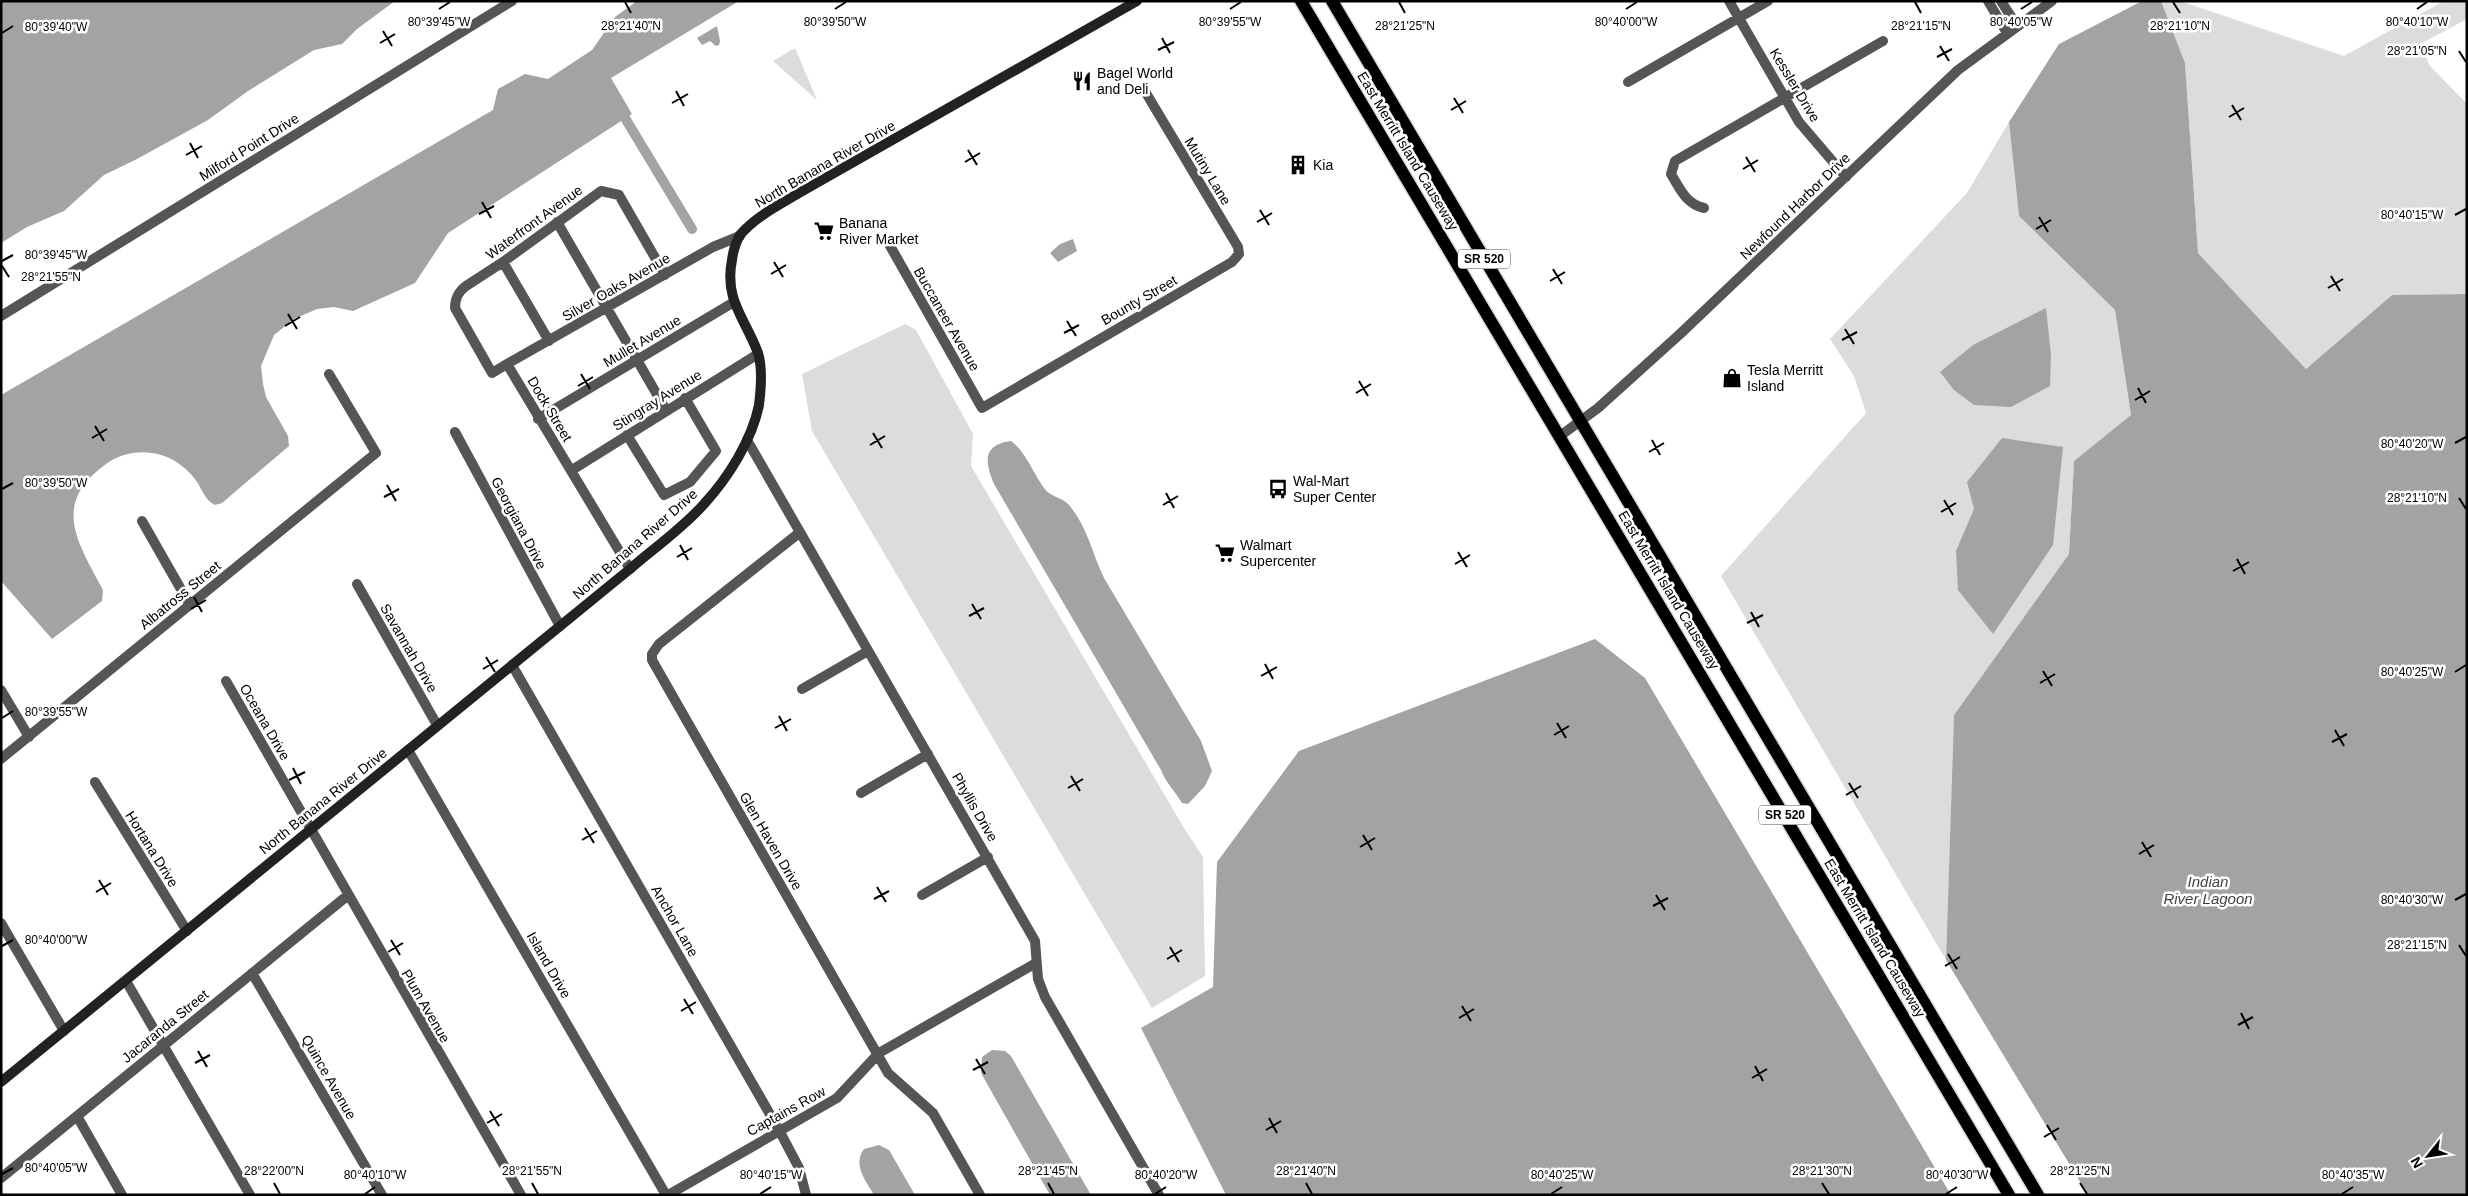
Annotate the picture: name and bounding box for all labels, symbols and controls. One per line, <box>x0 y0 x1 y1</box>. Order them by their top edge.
text: 80°39'45"W <box>408 15 471 29</box>
text: 80°39'50"W <box>804 15 867 29</box>
text: 80°39'55"W <box>1199 15 1262 29</box>
text: 80°40'00"W <box>1595 15 1658 29</box>
text: 80°40'05"W <box>1990 15 2053 29</box>
text: 80°40'10"W <box>2386 15 2449 29</box>
text: 28°21'40"N <box>601 19 661 33</box>
text: 28°21'25"N <box>1375 19 1435 33</box>
text: 28°21'15"N <box>1891 19 1951 33</box>
text: 28°21'10"N <box>2150 19 2210 33</box>
text: 80°39'40"W <box>25 20 88 34</box>
text: 28°21'05"N <box>2387 44 2447 58</box>
street label: Kessler Drive <box>1767 45 1823 125</box>
place label: Bagel World and Deli <box>1097 65 1173 97</box>
street label: East Merritt Island Causeway <box>1354 69 1462 233</box>
restaurant icon: Bagel World and Deli <box>1071 70 1093 92</box>
street label: Milford Point Drive <box>196 110 302 184</box>
street label: North Banana River Drive <box>752 117 898 211</box>
street label: Mutiny Lane <box>1181 134 1235 208</box>
street label: Newfound Harbor Drive <box>1737 149 1853 263</box>
building icon: Kia <box>1287 154 1309 176</box>
place label: Kia <box>1313 157 1333 173</box>
street label: Waterfront Avenue <box>483 182 585 262</box>
text: 80°40'15"W <box>2381 208 2444 222</box>
place label: Banana River Market <box>839 215 918 247</box>
supermarket icon: Banana River Market <box>813 220 835 242</box>
text: 80°39'45"W <box>25 248 88 262</box>
street label: Silver Oaks Avenue <box>559 249 673 324</box>
road number: SR 520 <box>1458 250 1510 268</box>
street label: Buccaneer Avenue <box>911 264 983 374</box>
text: 28°21'55"N <box>21 270 81 284</box>
street label: Bounty Street <box>1098 272 1180 328</box>
street label: Mullet Avenue <box>600 311 684 370</box>
place label: Tesla Merritt Island <box>1747 362 1823 394</box>
street label: Stingray Avenue <box>610 366 705 434</box>
shop icon: Tesla Merritt Island <box>1721 367 1743 389</box>
street label: Dock Street <box>524 374 576 445</box>
text: 80°40'20"W <box>2381 437 2444 451</box>
place label: Wal-Mart Super Center <box>1293 473 1377 505</box>
street label: Georgiana Drive <box>488 474 550 572</box>
text: 80°39'50"W <box>25 476 88 490</box>
bus stop icon: Wal-Mart Super Center <box>1267 478 1289 500</box>
street label: North Banana River Drive <box>570 486 701 602</box>
text: 28°21'10"N <box>2387 491 2447 505</box>
street label: East Merritt Island Causeway <box>1615 508 1723 672</box>
place label: Walmart Supercenter <box>1240 537 1317 569</box>
supermarket icon: Walmart Supercenter <box>1214 542 1236 564</box>
street label: Albatross Street <box>136 557 224 633</box>
street label: Savannah Drive <box>377 601 441 695</box>
text: 80°40'25"W <box>2381 665 2444 679</box>
street label: Oceana Drive <box>237 681 293 763</box>
text: 80°39'55"W <box>25 705 88 719</box>
street label: North Banana River Drive <box>256 744 390 857</box>
street label: Phyllis Drive <box>949 770 1001 845</box>
street label: Glen Haven Drive <box>736 789 806 893</box>
road number: SR 520 <box>1759 806 1811 824</box>
street label: Hortana Drive <box>122 808 182 890</box>
street label: East Merritt Island Causeway <box>1821 856 1929 1020</box>
water label: Indian River Lagoon <box>2163 873 2253 907</box>
street label: Anchor Lane <box>648 883 702 960</box>
text: 80°40'30"W <box>2381 893 2444 907</box>
street label: Island Drive <box>524 929 575 1001</box>
text: 80°40'00"W <box>25 933 88 947</box>
text: 28°21'15"N <box>2387 938 2447 952</box>
street label: Plum Avenue <box>399 966 454 1046</box>
street label: Jacaranda Street <box>119 986 212 1066</box>
street label: Quince Avenue <box>298 1032 360 1122</box>
street label: Captains Row <box>744 1082 829 1139</box>
north arrow <box>2403 1131 2453 1181</box>
text: N <box>2407 1154 2426 1171</box>
text: 80°40'05"W <box>25 1161 88 1175</box>
text: 28°22'00"N <box>244 1164 304 1178</box>
text: 28°21'55"N <box>502 1164 562 1178</box>
text: 28°21'45"N <box>1018 1164 1078 1178</box>
text: 28°21'40"N <box>1276 1164 1336 1178</box>
text: 28°21'30"N <box>1792 1164 1852 1178</box>
text: 28°21'25"N <box>2050 1164 2110 1178</box>
text: 80°40'10"W <box>344 1168 407 1182</box>
text: 80°40'15"W <box>740 1168 803 1182</box>
text: 80°40'20"W <box>1135 1168 1198 1182</box>
text: 80°40'25"W <box>1531 1168 1594 1182</box>
text: 80°40'30"W <box>1926 1168 1989 1182</box>
text: 80°40'35"W <box>2322 1168 2385 1182</box>

